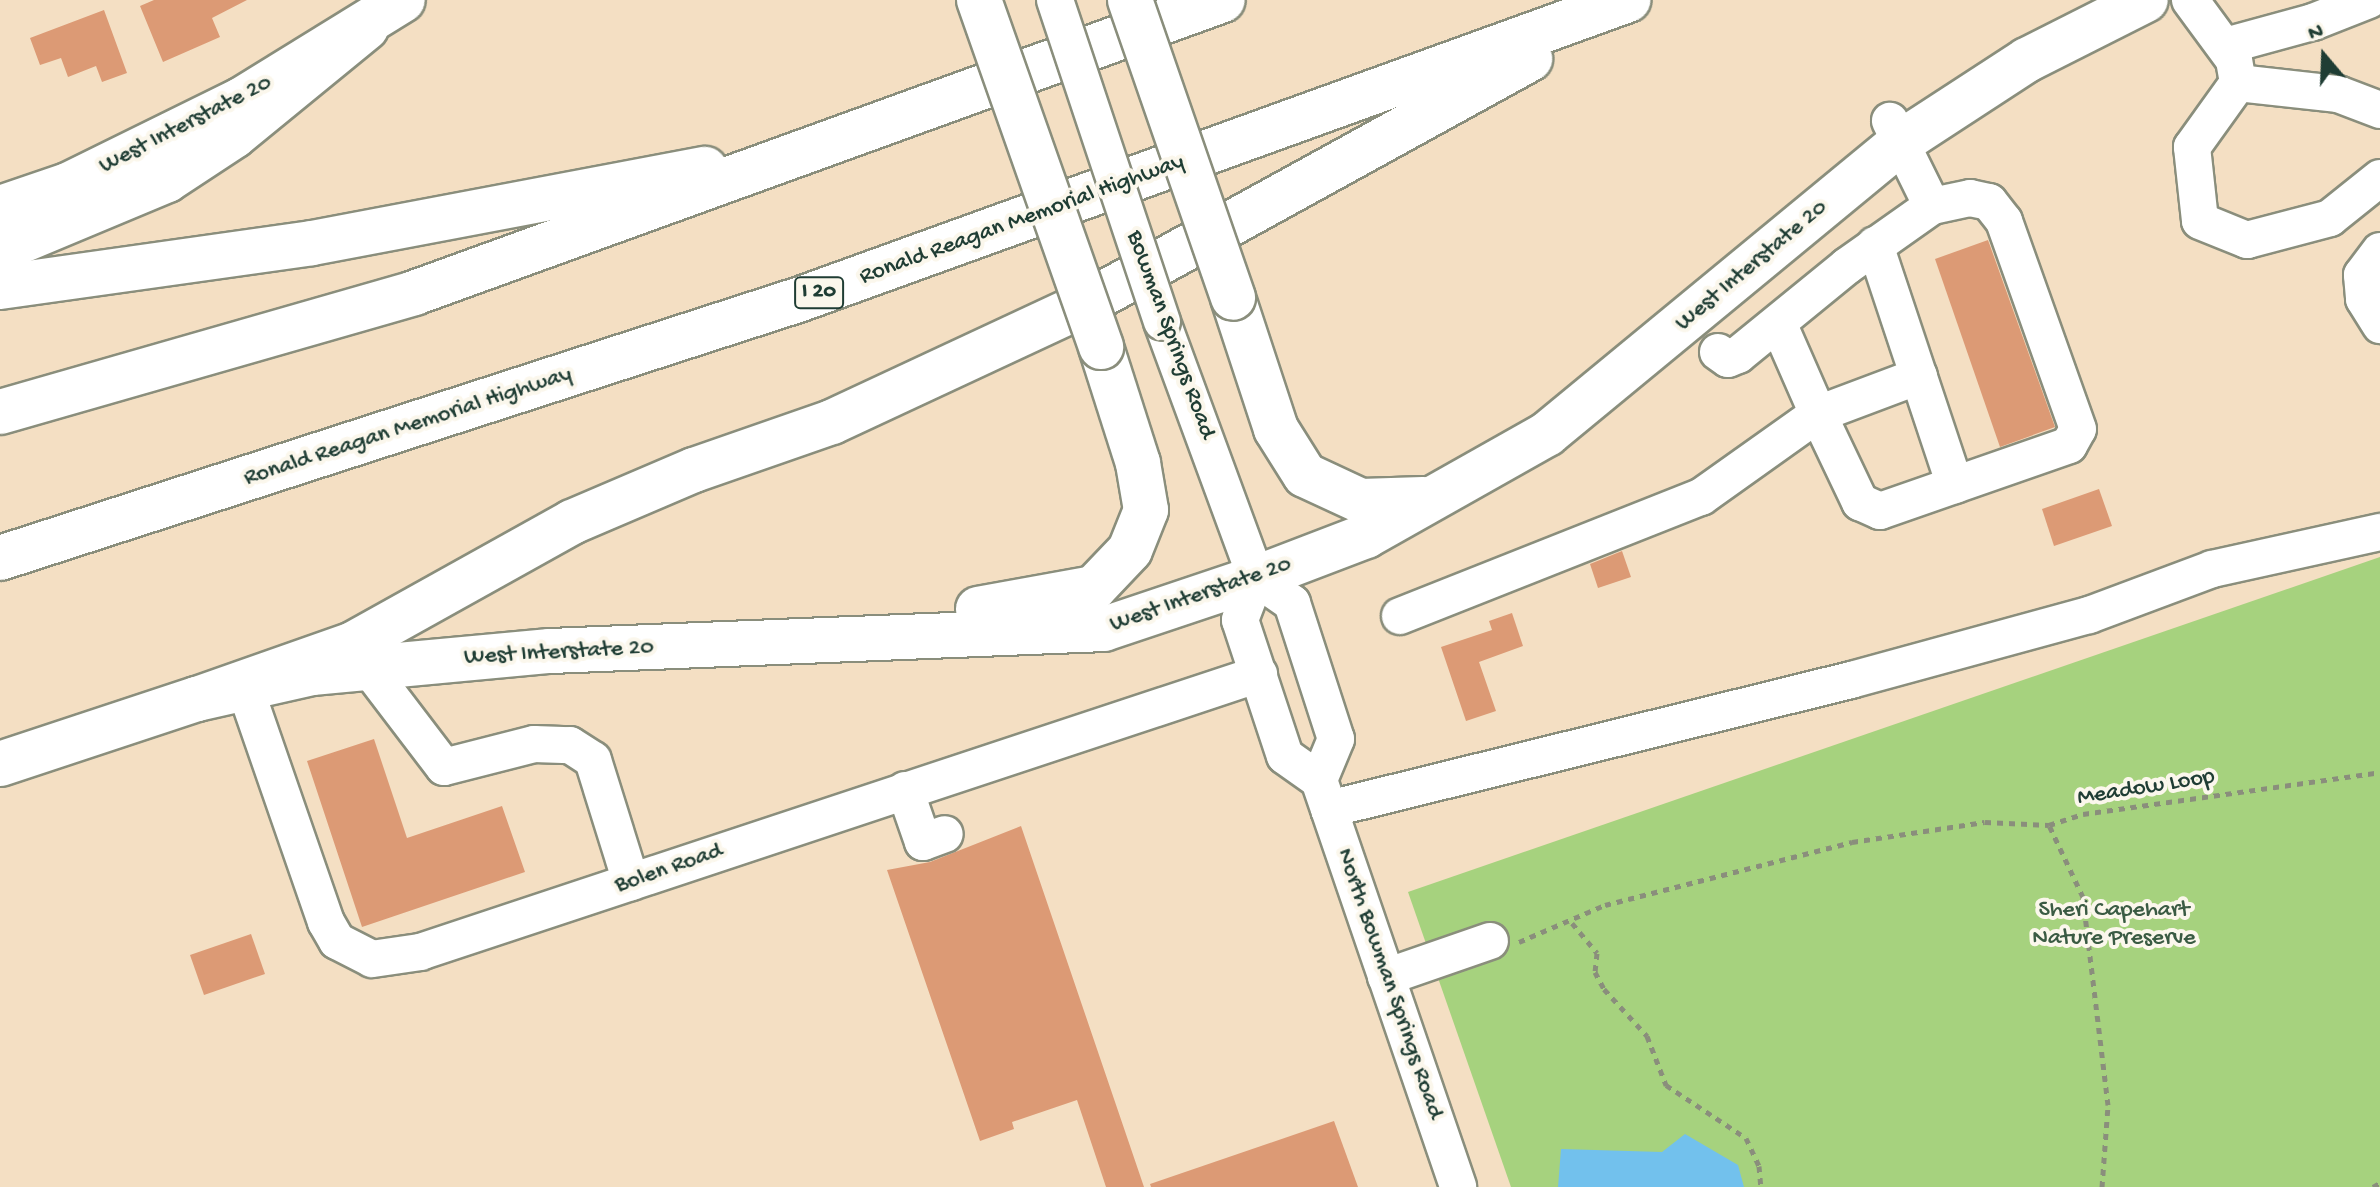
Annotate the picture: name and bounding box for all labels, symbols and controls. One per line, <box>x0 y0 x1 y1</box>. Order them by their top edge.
north arrow <box>2284 16 2364 96</box>
text: N <box>2305 19 2327 48</box>
street label: West Interstate 20 <box>95 69 277 181</box>
street label: Ronald Reagan Memorial Highway <box>856 148 1188 292</box>
street label: West Interstate 20 <box>1670 194 1834 338</box>
street label: Bowman Springs Road <box>1119 227 1221 443</box>
road number: I 20 <box>793 275 845 311</box>
street label: Ronald Reagan Memorial Highway <box>241 360 575 494</box>
street label: West Interstate 20 <box>1106 550 1296 640</box>
street label: West Interstate 20 <box>463 634 655 672</box>
street label: Meadow Loop <box>2075 763 2217 813</box>
street label: Bolen Road <box>611 837 727 901</box>
street label: North Bowman Springs Road <box>1329 845 1449 1123</box>
park label: Sheri Capehart Nature Preserve <box>2032 897 2196 953</box>

